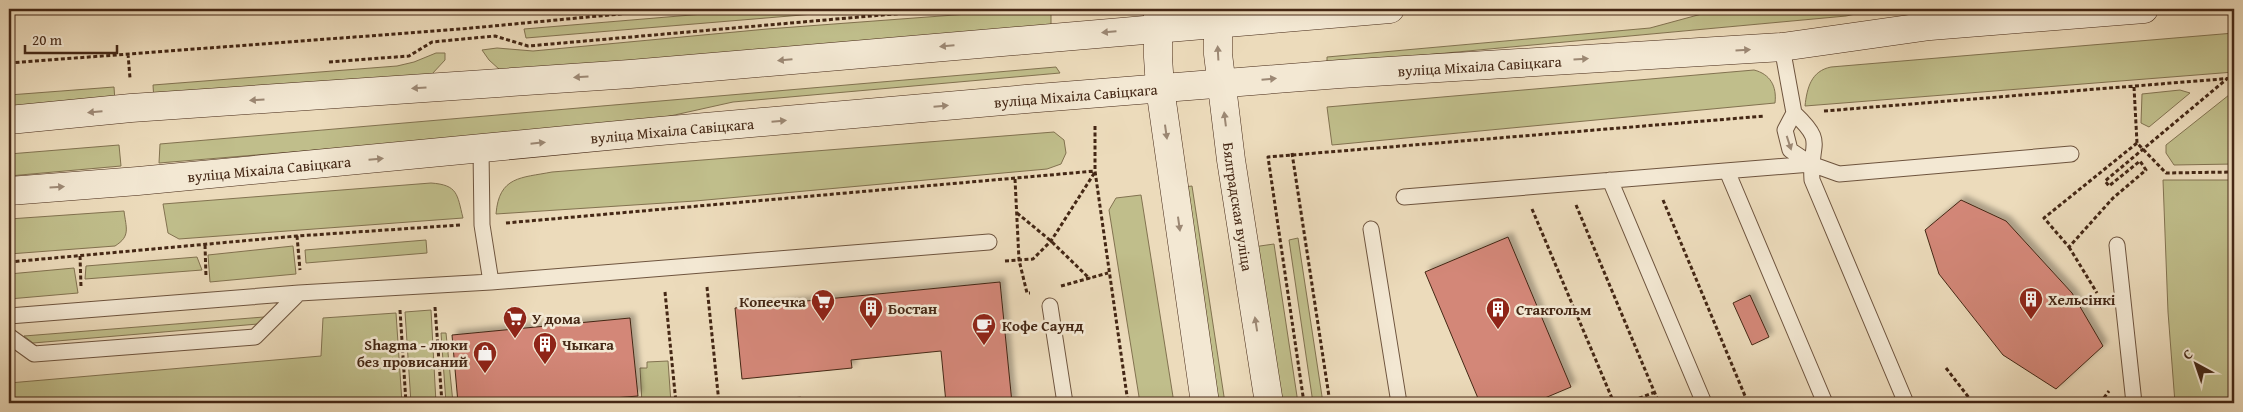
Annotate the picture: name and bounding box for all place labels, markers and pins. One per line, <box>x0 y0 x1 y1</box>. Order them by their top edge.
building icon: Хельсінкі <box>2018 286 2044 320</box>
supermarket icon: Копеечка <box>810 288 836 322</box>
place label: Хельсінкі <box>2048 289 2116 310</box>
place label: Копеечка <box>739 291 806 312</box>
building icon: Бостан <box>858 295 884 329</box>
building icon: Стакгольм <box>1485 296 1511 330</box>
place label: Бостан <box>888 298 937 319</box>
place label: Стакгольм <box>1516 299 1591 320</box>
supermarket icon: У дома <box>502 305 528 339</box>
place label: У дома <box>532 308 581 329</box>
cafe icon: Кофе Саунд <box>971 312 997 346</box>
place label: Кофе Саунд <box>1002 315 1084 336</box>
building icon: Чыкага <box>532 331 558 365</box>
place label: Shagma - люки без провисаний <box>357 334 469 372</box>
place label: Чыкага <box>562 334 614 355</box>
shop icon: Shagma - люки без провисаний <box>472 340 498 374</box>

